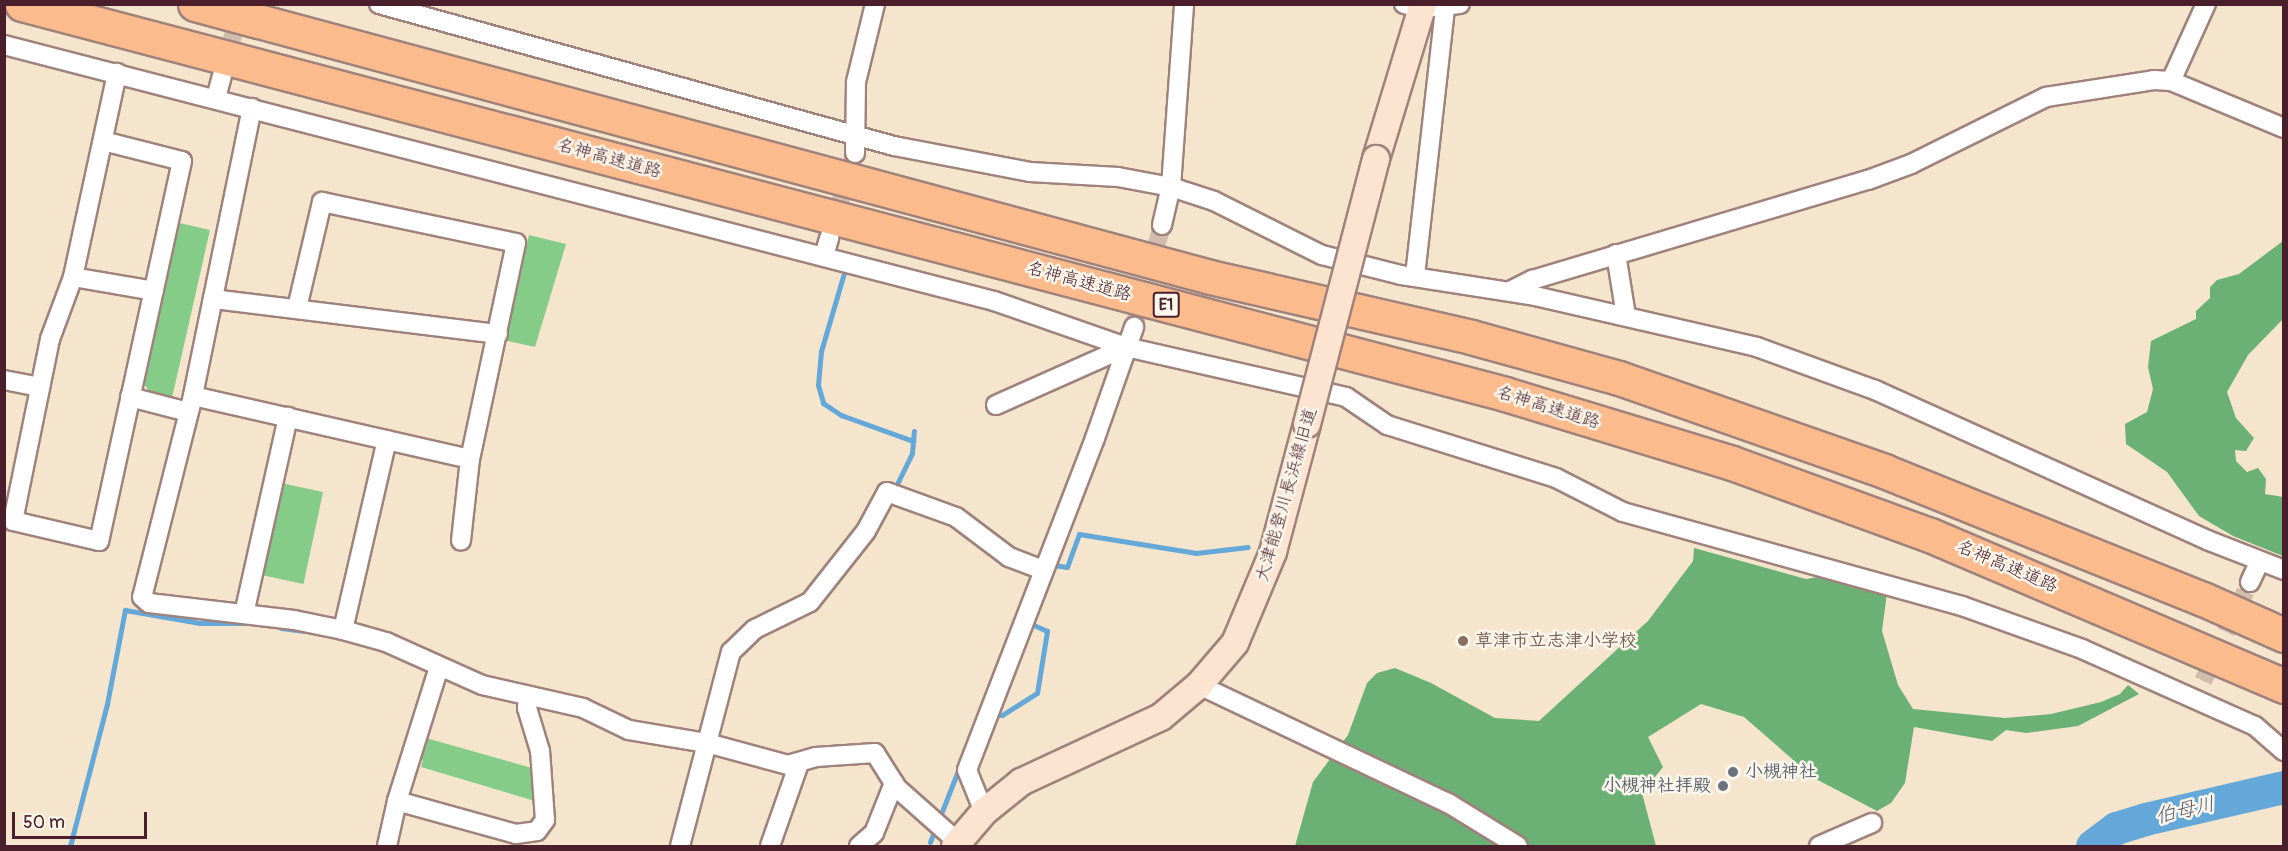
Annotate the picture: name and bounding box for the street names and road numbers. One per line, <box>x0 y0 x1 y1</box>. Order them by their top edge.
street label: 名神高速道路 <box>554 135 664 183</box>
street label: 名神高速道路 <box>1024 258 1134 306</box>
road number: E1 <box>1152 292 1180 318</box>
street label: 名神高速道路 <box>1493 382 1603 434</box>
street label: 大津能登川長浜線旧道 <box>1252 406 1322 584</box>
street label: 名神高速道路 <box>1953 536 2061 598</box>

